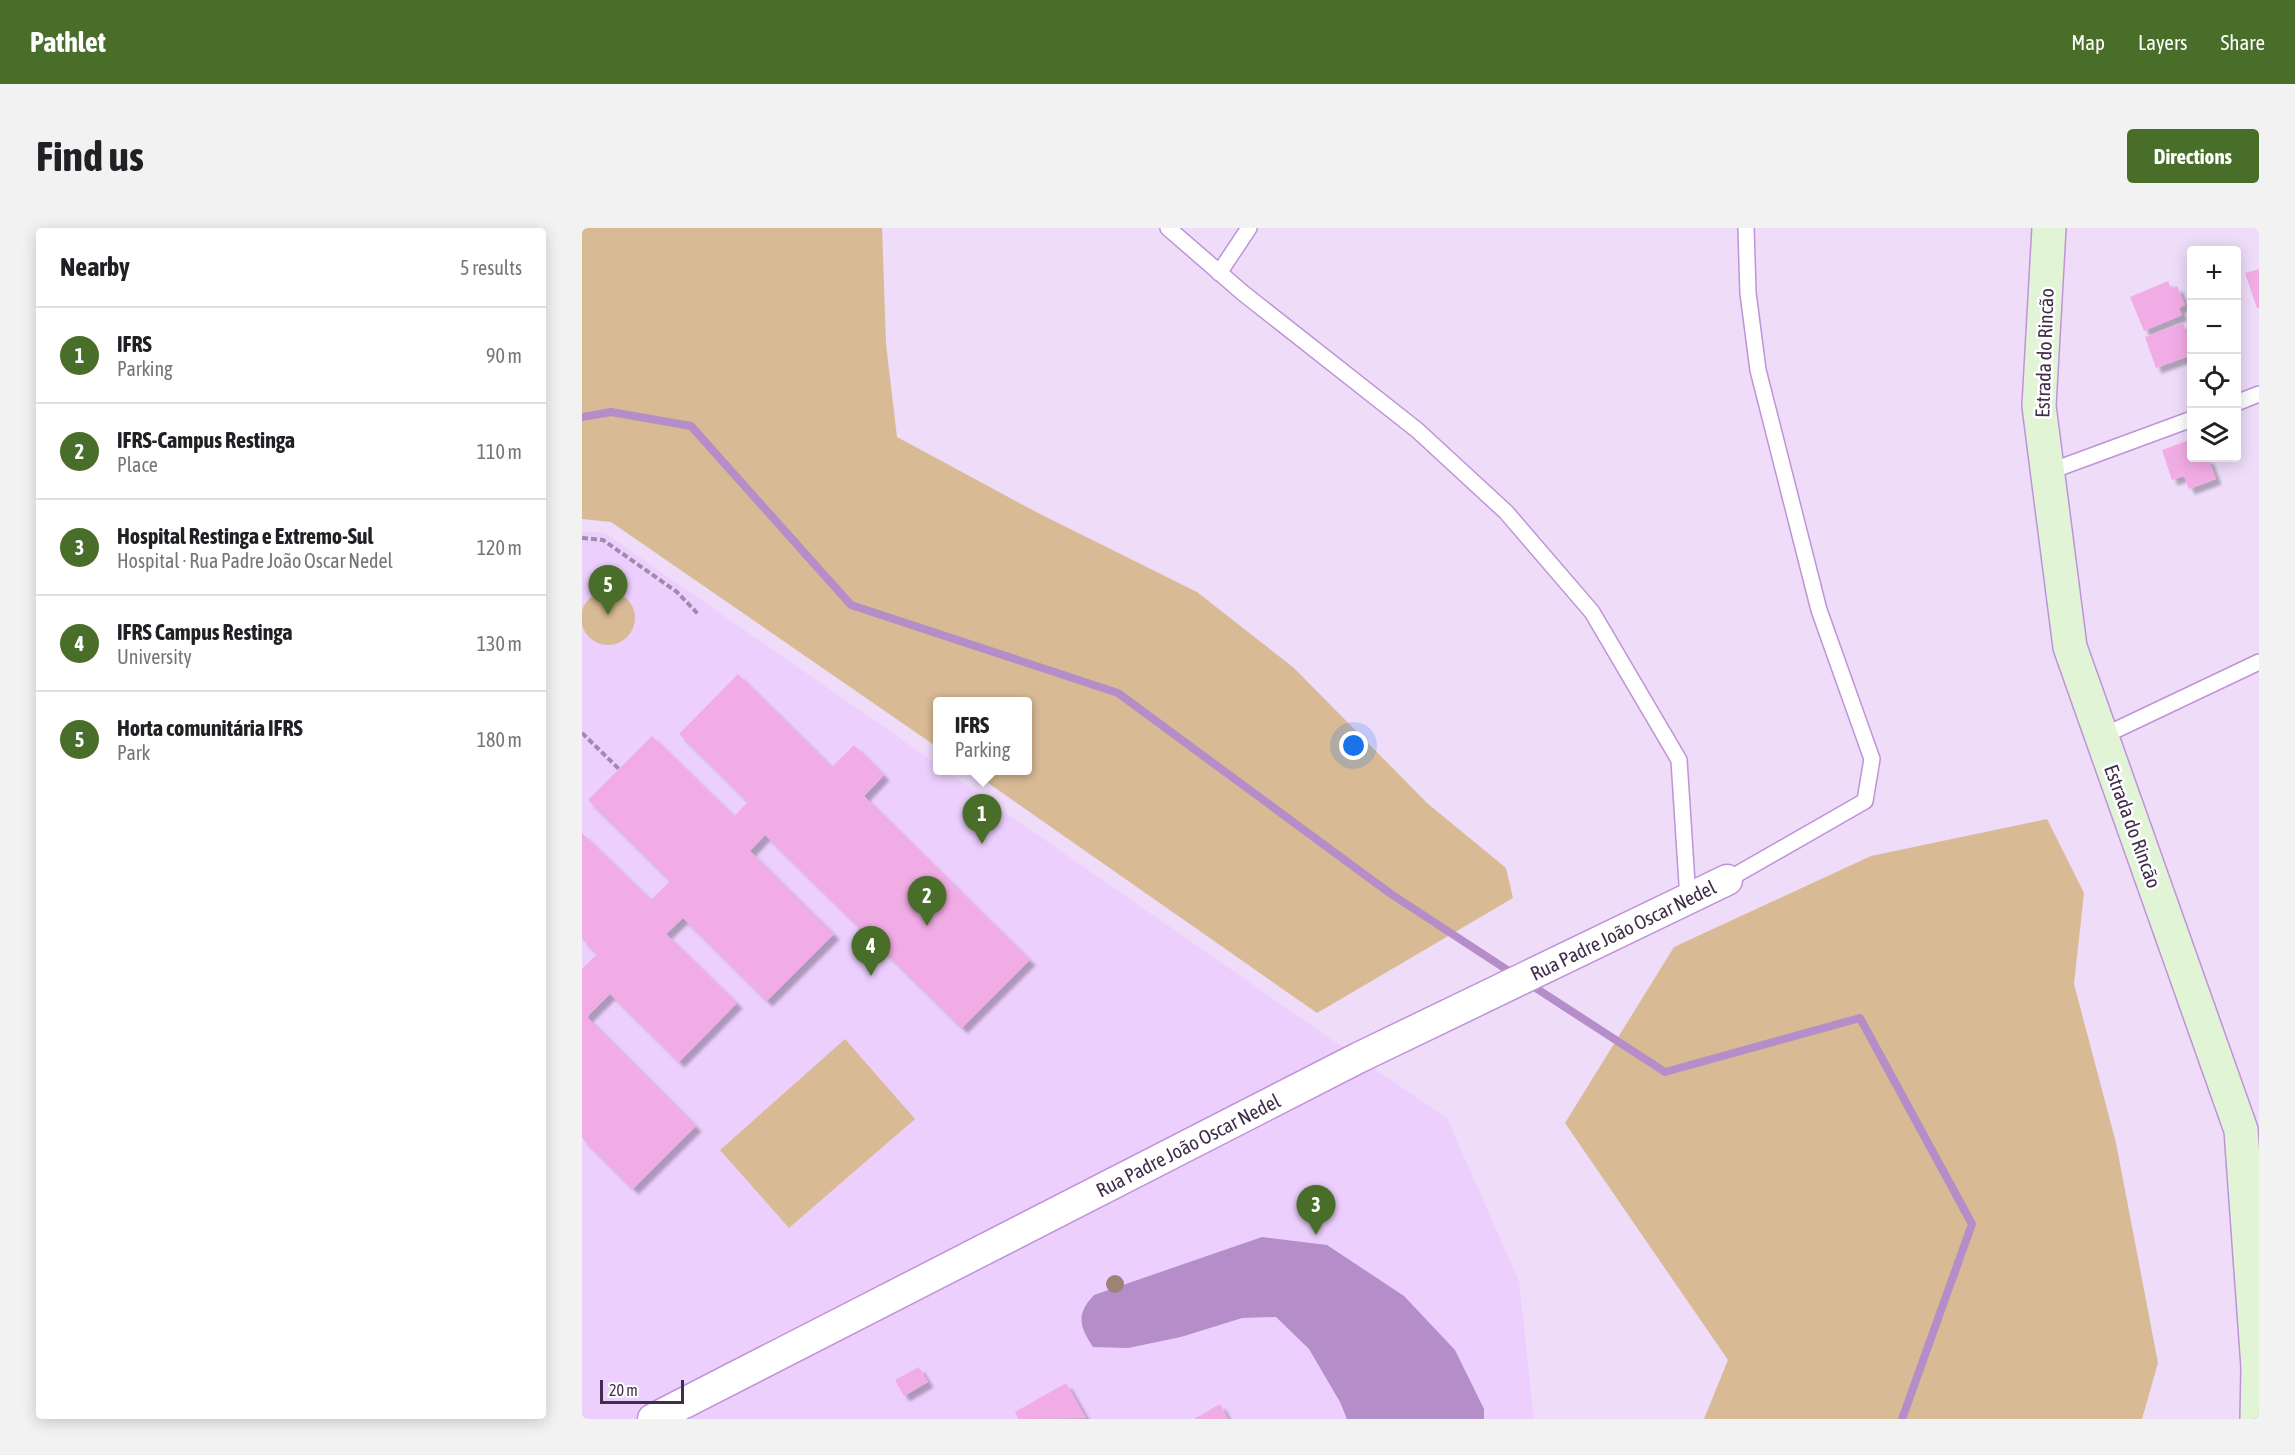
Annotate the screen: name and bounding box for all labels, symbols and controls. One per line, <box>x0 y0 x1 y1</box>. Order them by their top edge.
text: Pathlet <box>30 26 106 58</box>
text: Map <box>2071 30 2105 54</box>
text: Layers <box>2138 30 2188 54</box>
text: Share <box>2221 30 2265 54</box>
button: Directions <box>2127 129 2259 183</box>
text: Find us <box>36 132 144 180</box>
map controls <box>2187 246 2241 462</box>
button: + <box>2187 246 2241 300</box>
text: Nearby <box>60 252 130 282</box>
text: 5 results <box>460 256 522 279</box>
street label: Estrada do Rincão <box>2030 288 2058 418</box>
button: − <box>2187 300 2241 354</box>
text: IFRS <box>117 331 152 357</box>
text: 1 <box>75 344 84 367</box>
text: 90 m <box>486 344 522 367</box>
button: locate <box>2187 354 2241 408</box>
text: Parking <box>117 357 173 380</box>
button: layers <box>2187 408 2241 462</box>
text: IFRS-Campus Restinga <box>117 427 295 453</box>
text: 2 <box>75 440 84 463</box>
text: 110 m <box>477 440 522 463</box>
text: Place <box>117 453 158 476</box>
text: Hospital Restinga e Extremo-Sul <box>117 523 373 549</box>
text: 3 <box>75 536 84 559</box>
text: 120 m <box>477 536 522 559</box>
text: Hospital · Rua Padre João Oscar Nedel <box>117 549 393 572</box>
pin: 5 <box>588 566 628 615</box>
text: IFRS Campus Restinga <box>117 619 293 645</box>
text: 4 <box>75 632 84 655</box>
text: 130 m <box>477 632 522 655</box>
text: University <box>117 645 192 668</box>
popup <box>933 697 1032 775</box>
text: IFRS <box>955 712 989 738</box>
text: Horta comunitária IFRS <box>117 715 303 741</box>
text: 5 <box>75 728 84 751</box>
text: 180 m <box>477 728 522 751</box>
your location <box>1339 731 1368 760</box>
text: Parking <box>955 738 1010 761</box>
text: Park <box>117 741 150 764</box>
street label: Estrada do Rincão <box>2100 761 2166 891</box>
pin: 1 <box>962 794 1002 844</box>
street label: Rua Padre João Oscar Nedel <box>1526 875 1720 985</box>
pin: 2 <box>908 876 946 926</box>
pin: 4 <box>852 926 890 976</box>
street label: Rua Padre João Oscar Nedel <box>1092 1088 1285 1201</box>
pin: 3 <box>1296 1186 1336 1235</box>
scale bar <box>600 1377 684 1404</box>
text: 20 m <box>609 1381 638 1399</box>

